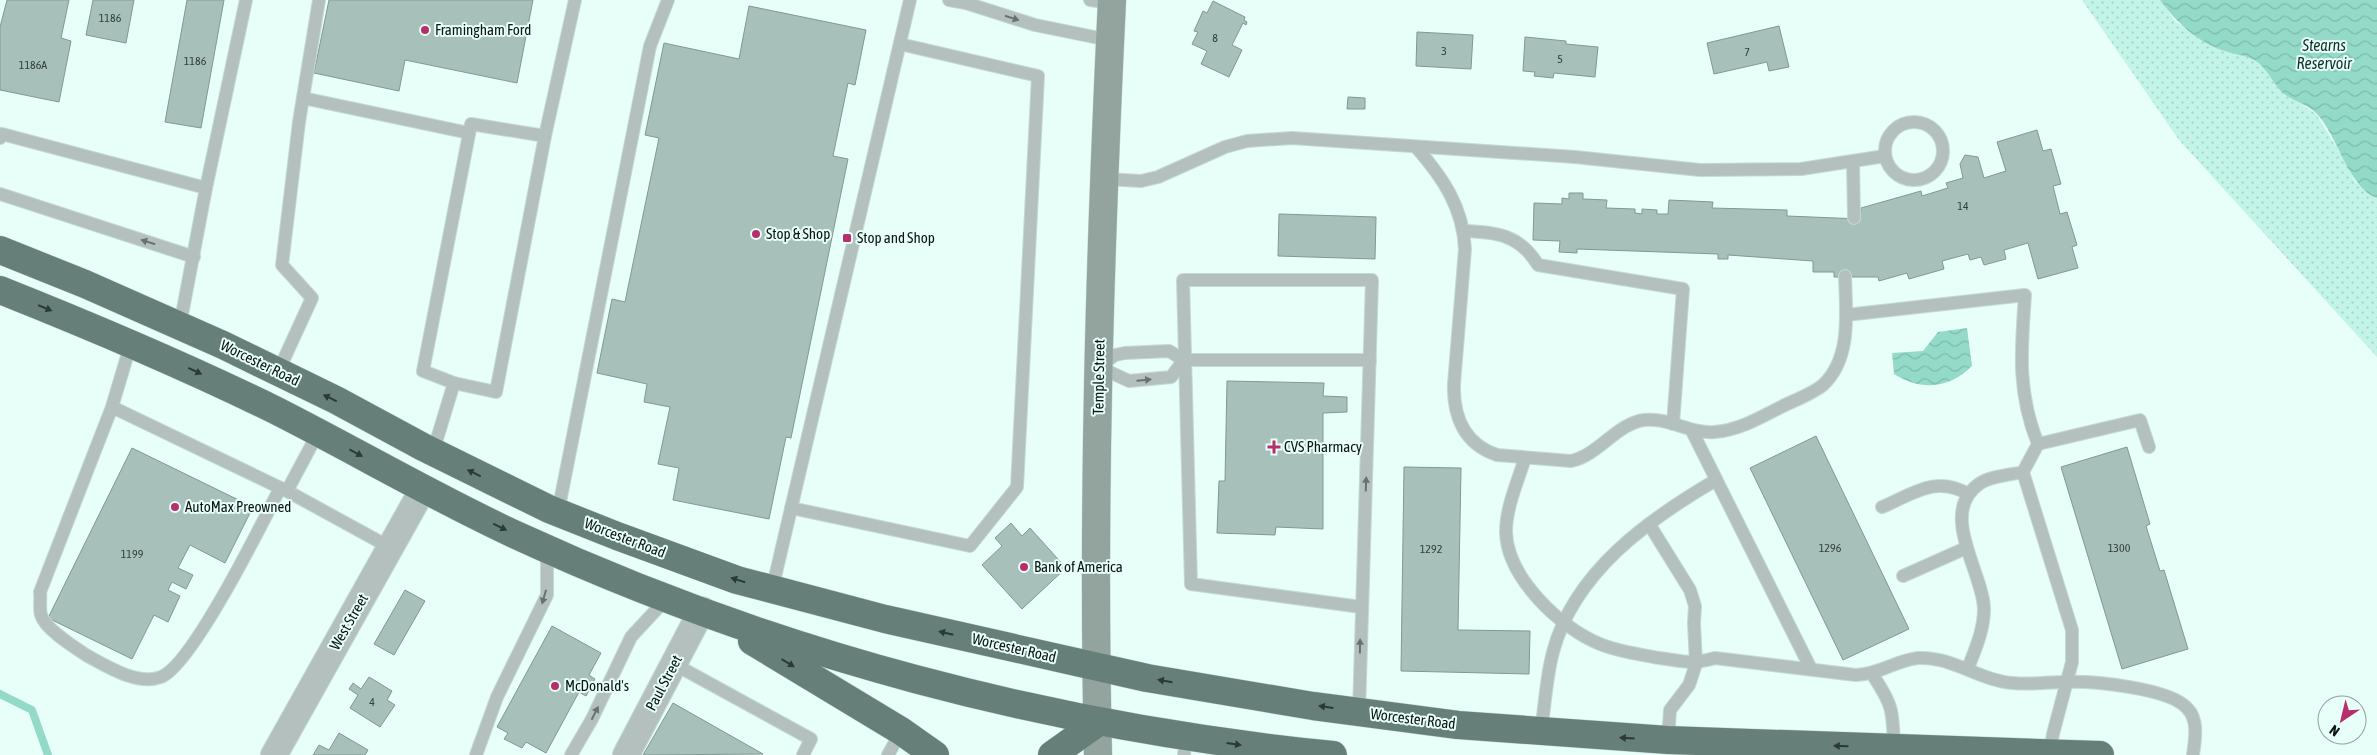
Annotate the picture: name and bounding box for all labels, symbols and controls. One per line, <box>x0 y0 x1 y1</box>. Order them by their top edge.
house number: 1186 <box>99 11 122 25</box>
one-way arrow <box>1005 15 1020 22</box>
place label: Framingham Ford <box>435 21 531 38</box>
marker: Framingham Ford <box>419 24 431 36</box>
house number: 8 <box>1212 31 1218 45</box>
water label: Stearns Reservoir <box>2296 36 2353 72</box>
house number: 3 <box>1441 44 1447 58</box>
house number: 7 <box>1744 45 1750 59</box>
house number: 5 <box>1557 52 1563 66</box>
house number: 1186 <box>184 54 207 68</box>
house number: 1186A <box>19 58 47 72</box>
house number: 14 <box>1957 199 1969 213</box>
place label: Stop & Shop <box>766 225 830 242</box>
marker: Stop & Shop <box>750 228 762 240</box>
place label: Stop and Shop <box>857 229 935 246</box>
marker: Stop and Shop <box>841 232 853 244</box>
one-way arrow <box>140 238 155 245</box>
one-way arrow <box>38 304 53 312</box>
street label: Worcester Road <box>218 336 302 389</box>
street label: Temple Street <box>1089 339 1108 415</box>
one-way arrow <box>188 368 202 376</box>
one-way arrow <box>1136 376 1152 384</box>
one-way arrow <box>323 393 337 401</box>
place label: CVS Pharmacy <box>1284 438 1362 455</box>
marker: CVS Pharmacy <box>1268 441 1280 453</box>
one-way arrow <box>348 449 363 457</box>
one-way arrow <box>467 469 481 477</box>
one-way arrow <box>1362 475 1370 491</box>
place label: AutoMax Preowned <box>185 498 291 515</box>
marker: AutoMax Preowned <box>169 501 181 513</box>
street label: Worcester Road <box>582 514 668 561</box>
one-way arrow <box>493 523 507 531</box>
house number: 1296 <box>1819 541 1842 555</box>
house number: 1300 <box>2108 541 2131 555</box>
house number: 1292 <box>1420 542 1442 556</box>
house number: 1199 <box>121 547 144 561</box>
place label: Bank of America <box>1034 558 1123 575</box>
marker: Bank of America <box>1018 561 1030 573</box>
one-way arrow <box>730 575 745 583</box>
one-way arrow <box>540 590 548 605</box>
street label: West Street <box>326 591 371 653</box>
one-way arrow <box>938 629 953 637</box>
street label: Worcester Road <box>970 630 1058 665</box>
one-way arrow <box>1357 638 1365 654</box>
street label: Paul Street <box>642 652 685 713</box>
one-way arrow <box>782 658 795 667</box>
place label: McDonald's <box>565 677 629 694</box>
one-way arrow <box>1157 677 1173 685</box>
marker: McDonald's <box>549 680 561 692</box>
house number: 4 <box>369 695 375 709</box>
north arrow <box>2317 695 2367 745</box>
one-way arrow <box>1317 703 1333 711</box>
street label: Worcester Road <box>1370 705 1457 732</box>
one-way arrow <box>592 706 600 720</box>
text: N <box>2327 722 2343 740</box>
one-way arrow <box>1618 733 1634 741</box>
one-way arrow <box>1227 740 1243 748</box>
one-way arrow <box>1833 741 1849 749</box>

